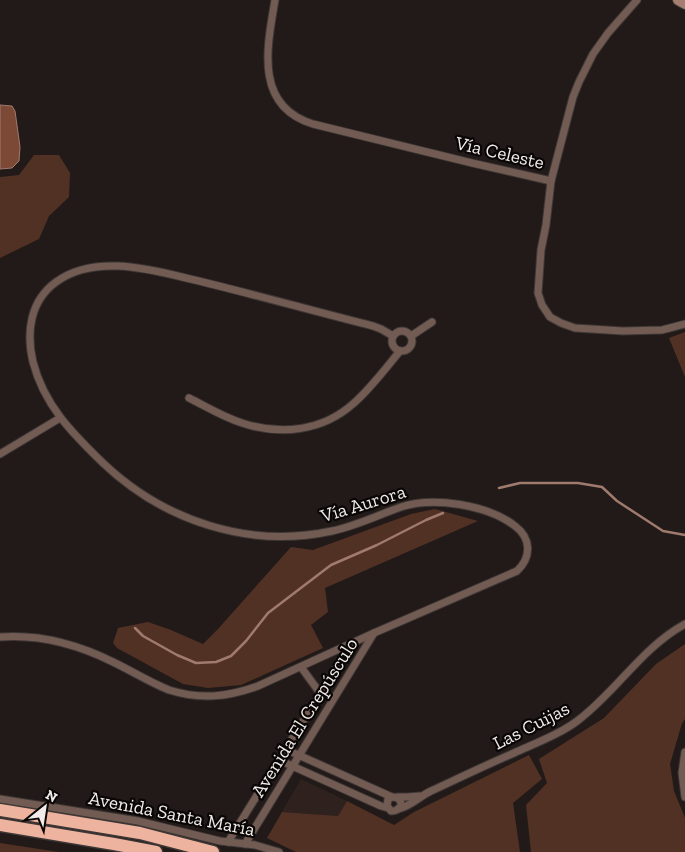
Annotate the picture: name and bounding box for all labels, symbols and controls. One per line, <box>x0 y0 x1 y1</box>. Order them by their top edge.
street label: Vía Celeste <box>452 131 547 174</box>
street label: Vía Aurora <box>317 480 408 528</box>
street label: Avenida El Crepúsculo <box>246 633 363 801</box>
street label: Las Cuijas <box>489 696 573 754</box>
north arrow <box>20 782 70 832</box>
text: N <box>42 786 60 806</box>
street label: Avenida Santa María <box>87 786 257 841</box>

